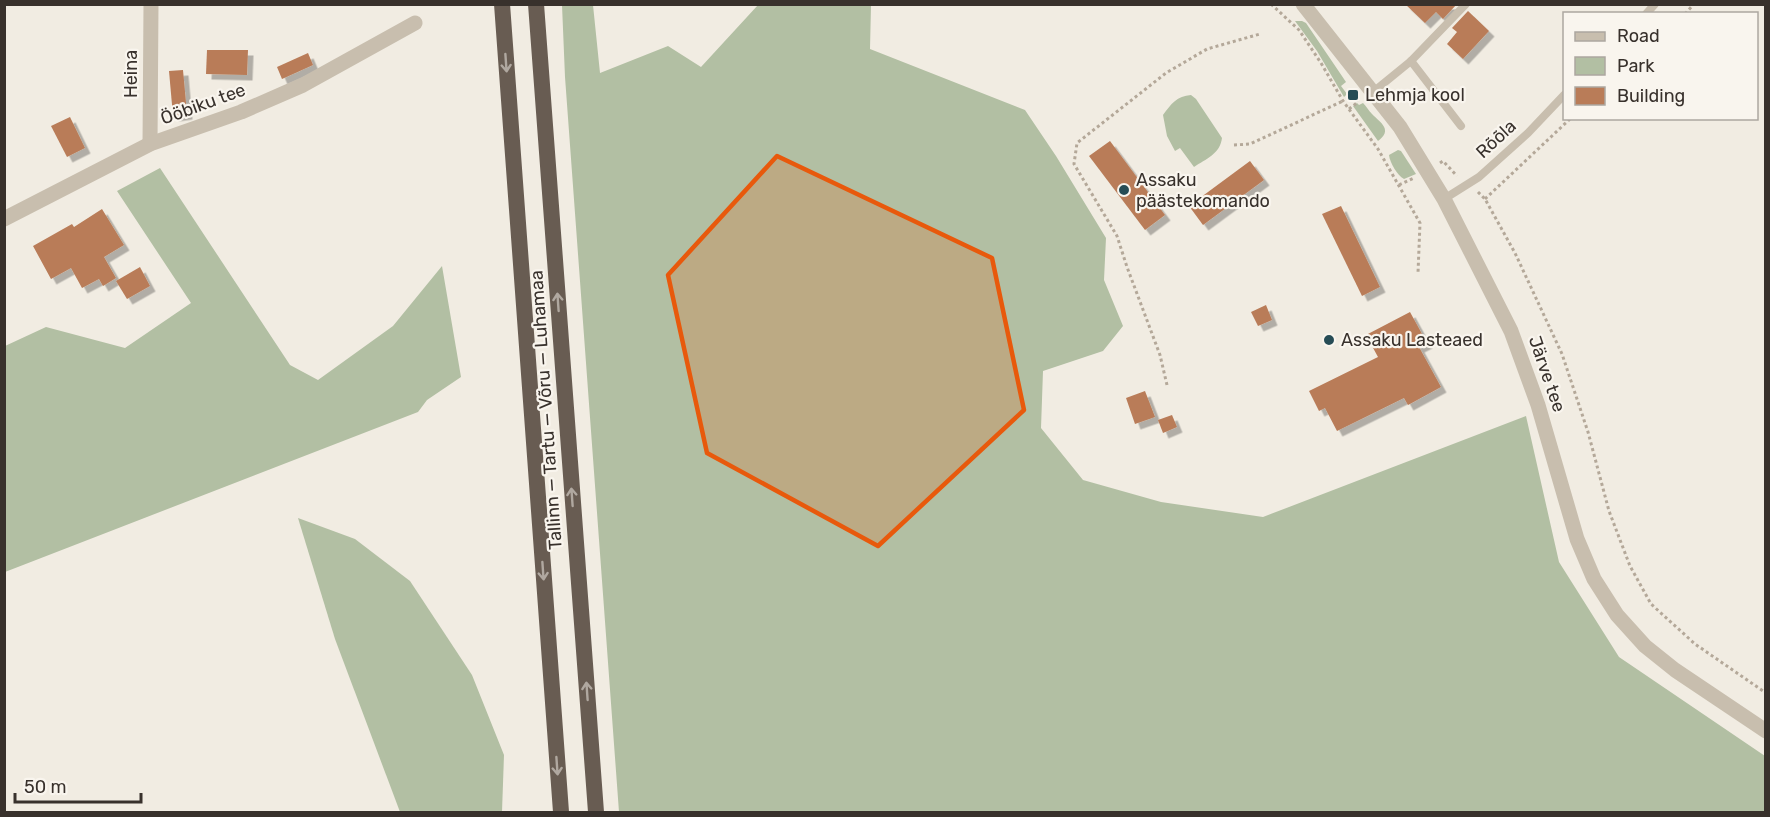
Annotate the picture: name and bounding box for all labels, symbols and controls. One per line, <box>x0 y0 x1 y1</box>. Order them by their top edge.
legend <box>1563 12 1758 120</box>
text: Road <box>1617 25 1660 47</box>
street label: Heina <box>120 50 142 98</box>
one-way arrow <box>501 52 512 72</box>
text: Park <box>1617 55 1655 77</box>
street label: Ööbiku tee <box>157 78 249 130</box>
place label: Lehmja kool <box>1365 84 1465 106</box>
text: Building <box>1617 85 1685 107</box>
marker: Lehmja kool <box>1346 88 1360 102</box>
street label: Rõõla <box>1471 115 1521 163</box>
place label: Assaku päästekomando <box>1136 169 1270 212</box>
marker: Assaku päästekomando <box>1117 183 1131 197</box>
street label: Tallinn — Tartu — Võru — Luhamaa <box>525 270 567 550</box>
one-way arrow <box>552 293 563 313</box>
place label: Assaku Lasteaed <box>1341 329 1483 351</box>
marker: Assaku Lasteaed <box>1322 333 1336 347</box>
street label: Järve tee <box>1524 333 1570 415</box>
one-way arrow <box>567 487 578 507</box>
one-way arrow <box>538 561 549 581</box>
one-way arrow <box>581 682 592 702</box>
one-way arrow <box>552 756 563 775</box>
scale bar <box>15 766 141 804</box>
text: 50 m <box>24 776 67 798</box>

